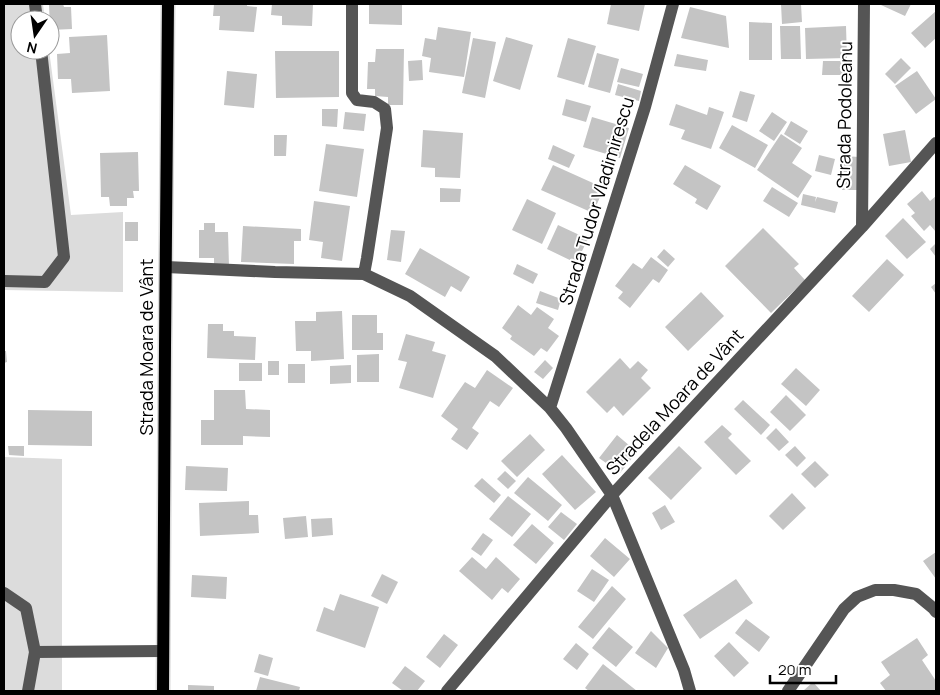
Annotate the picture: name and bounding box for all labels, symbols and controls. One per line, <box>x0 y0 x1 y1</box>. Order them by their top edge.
north arrow <box>10 10 60 60</box>
text: N <box>25 38 39 59</box>
street label: Strada Podoleanu <box>831 41 857 189</box>
street label: Strada Tudor Vladimirescu <box>553 94 639 308</box>
street label: Strada Moara de Vânt <box>134 259 158 435</box>
street label: Stradela Moara de Vânt <box>600 323 748 480</box>
scale bar <box>770 652 836 684</box>
text: 20 m <box>778 659 811 680</box>

